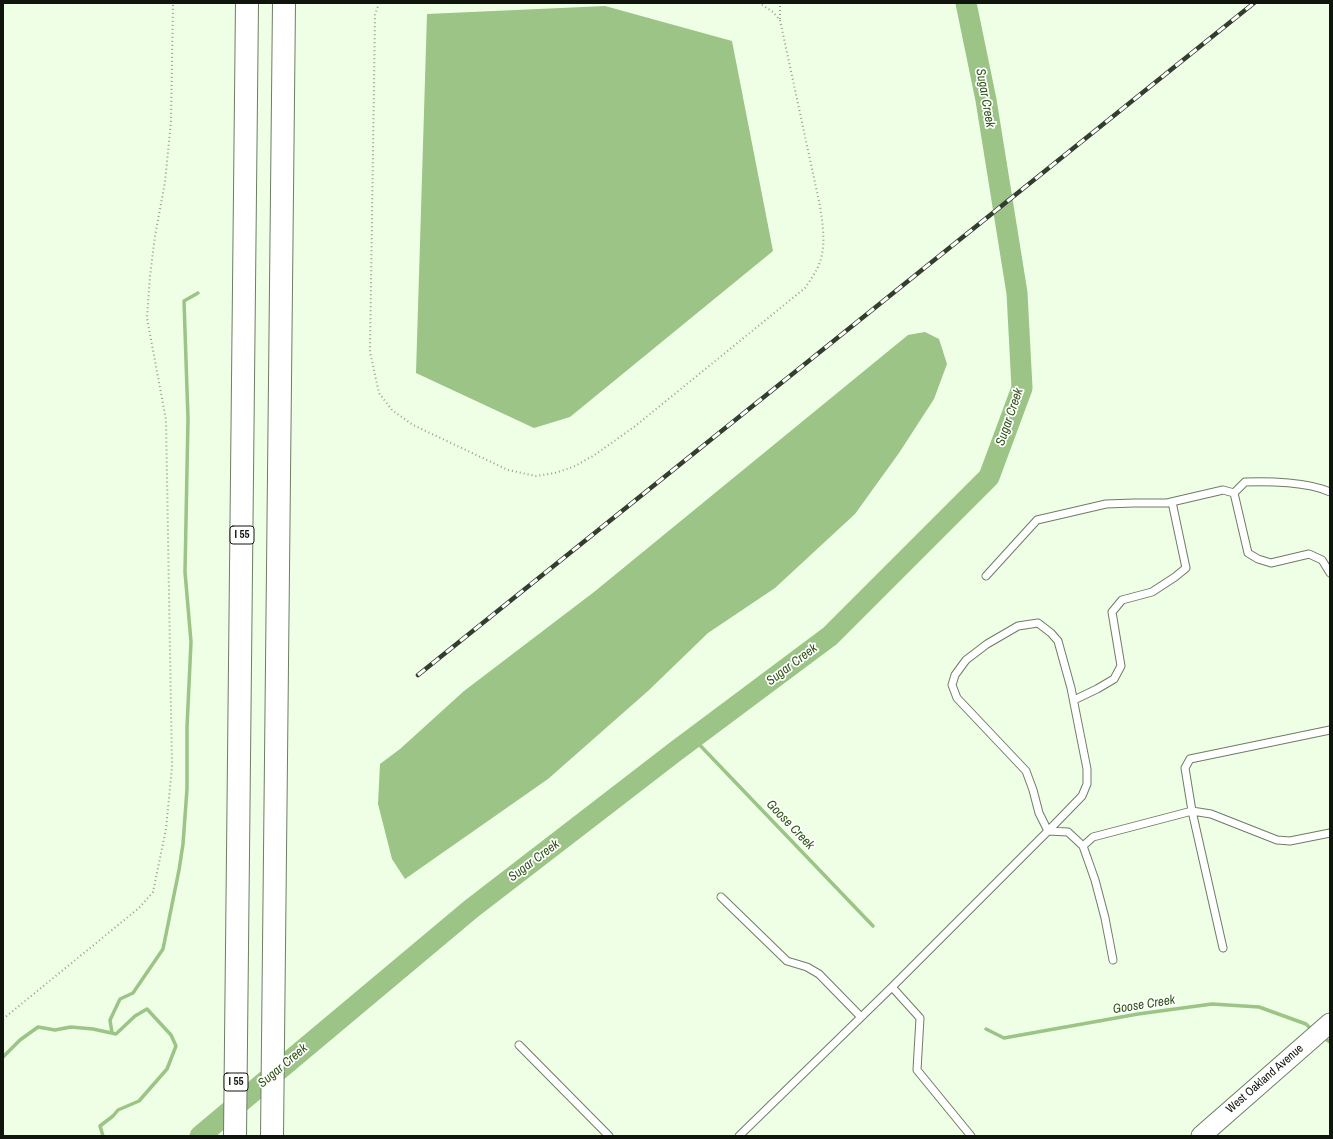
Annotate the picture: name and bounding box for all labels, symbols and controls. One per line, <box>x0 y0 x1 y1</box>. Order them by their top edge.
water label: Sugar Creek <box>972 67 998 129</box>
water label: Sugar Creek <box>993 386 1027 448</box>
road number: I 55 <box>230 526 254 544</box>
water label: Sugar Creek <box>763 641 821 689</box>
water label: Goose Creek <box>763 797 817 853</box>
water label: Sugar Creek <box>505 837 563 885</box>
water label: Goose Creek <box>1112 992 1176 1018</box>
water label: Sugar Creek <box>255 1041 311 1091</box>
street label: West Oakland Avenue <box>1223 1042 1307 1116</box>
road number: I 55 <box>224 1073 248 1091</box>

